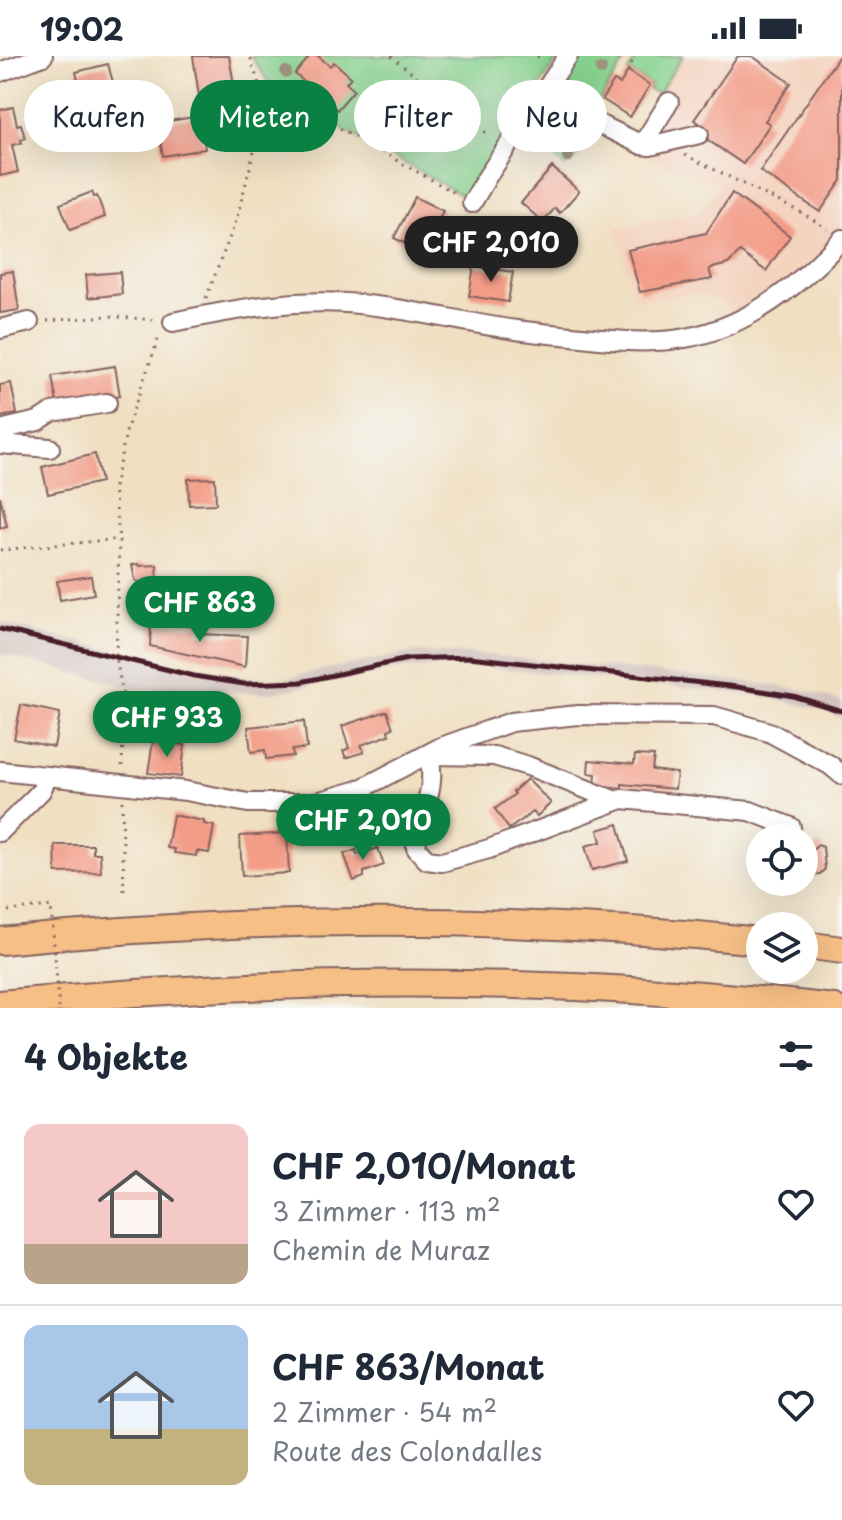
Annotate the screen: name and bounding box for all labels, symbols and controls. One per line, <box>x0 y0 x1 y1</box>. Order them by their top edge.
text: 19:02 <box>40 6 124 51</box>
chip: Kaufen <box>24 80 174 152</box>
chip: Mieten <box>190 80 338 152</box>
chip: Filter <box>354 80 481 152</box>
chip: Neu <box>497 80 607 152</box>
pin: CHF 2,010 <box>399 216 583 284</box>
text: CHF 2,010 <box>422 222 560 261</box>
pin: CHF 863 <box>126 576 274 644</box>
text: CHF 863 <box>144 582 256 621</box>
pin: CHF 933 <box>93 691 241 759</box>
text: CHF 933 <box>111 697 223 736</box>
pin: CHF 2,010 <box>271 794 455 862</box>
text: CHF 2,010 <box>294 800 432 839</box>
map controls <box>746 824 818 984</box>
button: locate <box>746 824 818 896</box>
button: layers <box>746 912 818 984</box>
text: 4 Objekte <box>24 1030 188 1082</box>
icon: filters <box>774 1034 818 1078</box>
text: CHF 2,010/Monat <box>272 1139 576 1191</box>
icon: home <box>88 1156 184 1252</box>
icon: heart <box>774 1182 818 1226</box>
text: 3 Zimmer · 113 m² <box>272 1191 501 1230</box>
text: Chemin de Muraz <box>272 1230 490 1269</box>
text: CHF 863/Monat <box>272 1340 545 1392</box>
icon: home <box>88 1357 184 1453</box>
icon: heart <box>774 1383 818 1427</box>
text: 2 Zimmer · 54 m² <box>272 1392 497 1431</box>
text: Route des Colondalles <box>272 1431 542 1470</box>

